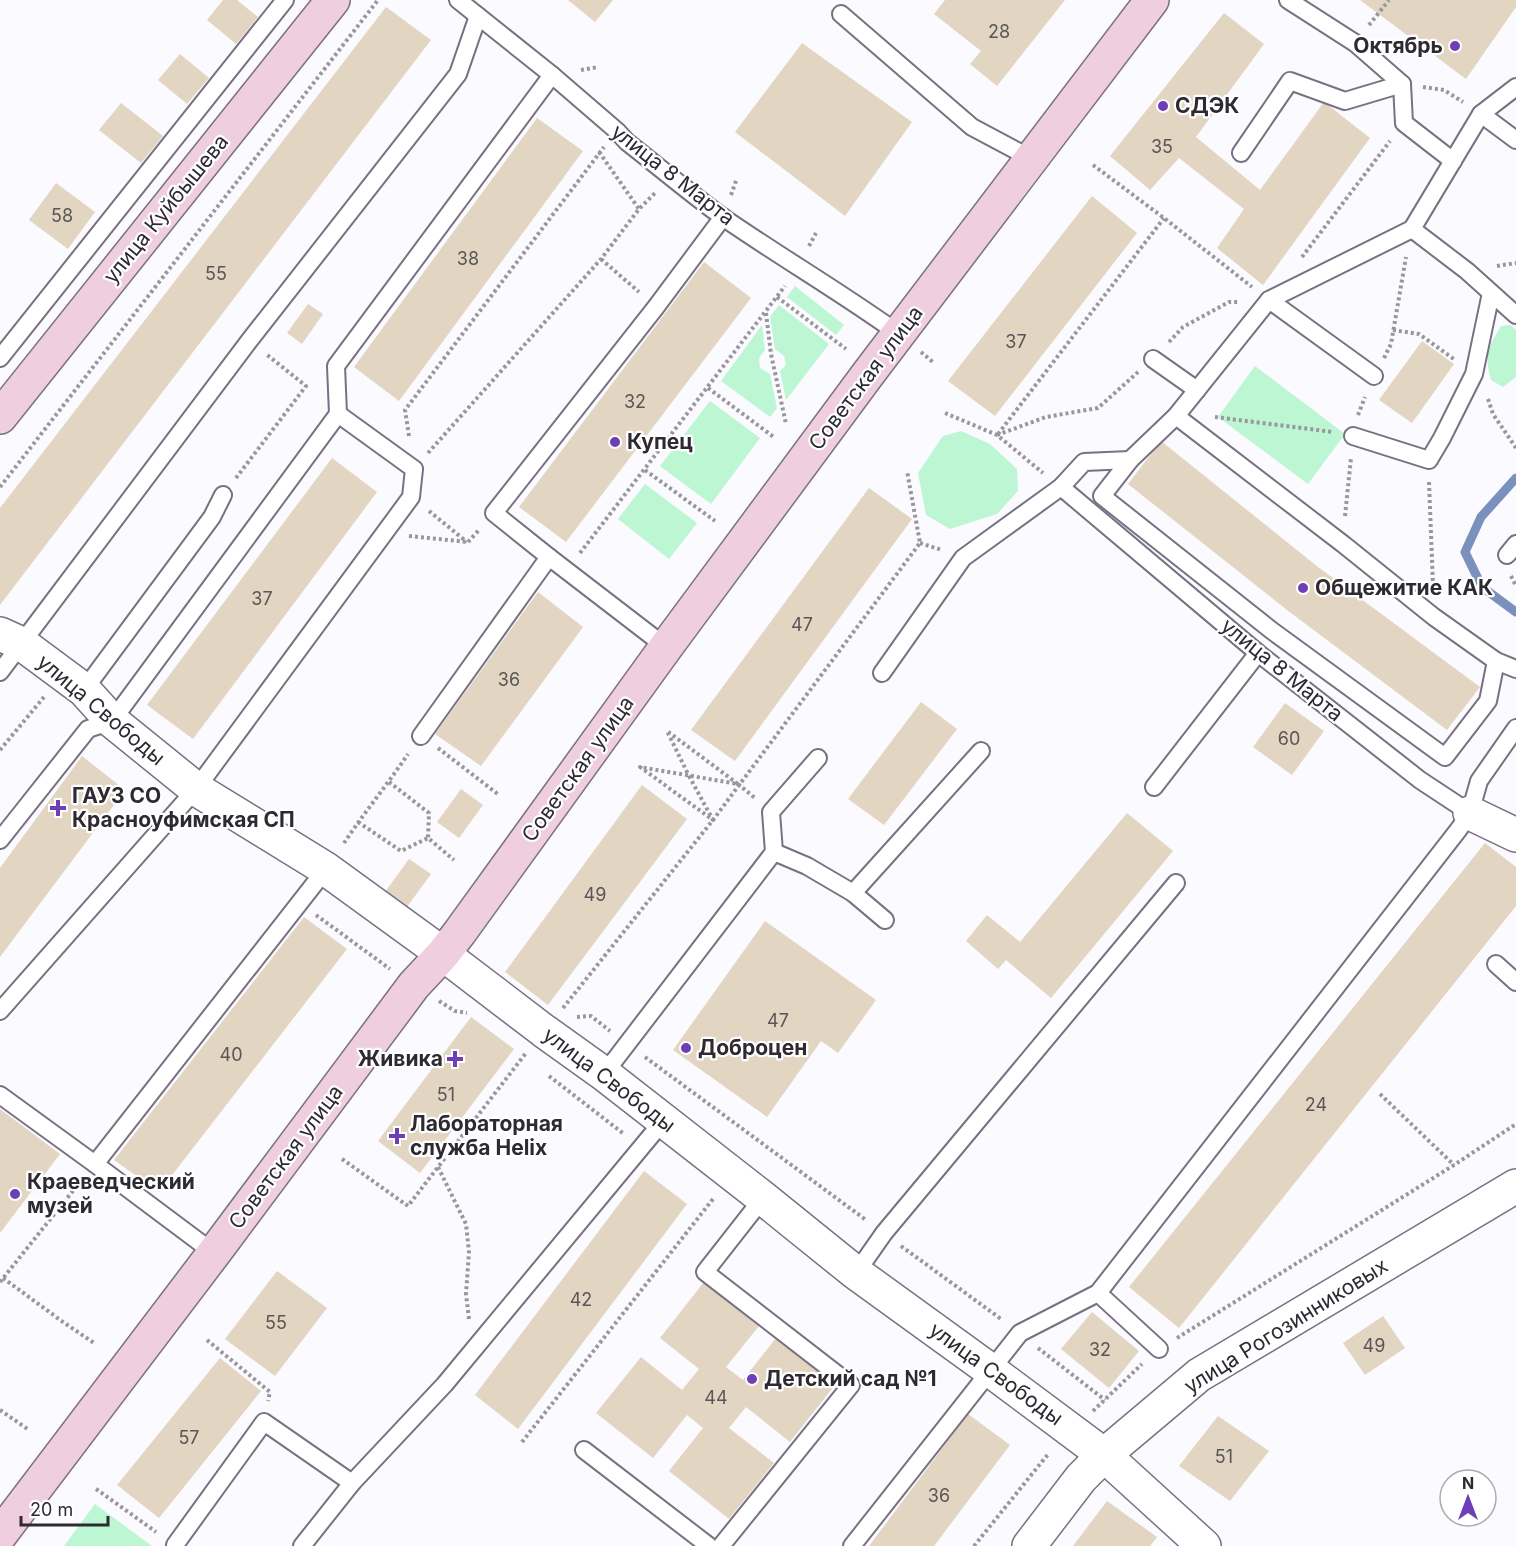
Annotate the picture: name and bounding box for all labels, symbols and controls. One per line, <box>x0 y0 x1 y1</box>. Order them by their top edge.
house number: 28 <box>988 21 1010 42</box>
place label: Октябрь <box>1353 33 1443 58</box>
marker: Октябрь <box>1448 39 1462 53</box>
place label: СДЭК <box>1175 93 1239 118</box>
marker: СДЭК <box>1156 99 1170 113</box>
street label: улица 8 Марта <box>607 119 740 231</box>
street label: улица Куйбышева <box>98 129 233 288</box>
house number: 35 <box>1151 136 1173 157</box>
house number: 58 <box>51 205 73 226</box>
house number: 38 <box>457 248 479 269</box>
house number: 55 <box>205 263 227 284</box>
street label: Советская улица <box>803 301 928 455</box>
house number: 37 <box>1005 331 1027 352</box>
house number: 32 <box>624 391 646 412</box>
place label: Купец <box>627 429 693 454</box>
marker: Купец <box>608 435 622 449</box>
place label: Общежитие КАК <box>1315 575 1493 600</box>
marker: Общежитие КАК <box>1296 581 1310 595</box>
house number: 37 <box>251 588 273 609</box>
street label: улица 8 Марта <box>1216 613 1348 726</box>
house number: 47 <box>791 614 813 635</box>
street label: улица Свободы <box>32 649 170 770</box>
house number: 36 <box>498 669 520 690</box>
street label: Советская улица <box>516 691 639 846</box>
house number: 60 <box>1278 728 1300 749</box>
place label: ГАУЗ СО Красноуфимская СП <box>72 783 295 832</box>
marker: ГАУЗ СО Красноуфимская СП <box>49 799 67 817</box>
house number: 49 <box>584 884 606 905</box>
house number: 47 <box>767 1010 789 1031</box>
street label: улица Свободы <box>538 1022 680 1137</box>
place label: Доброцен <box>698 1035 807 1060</box>
marker: Доброцен <box>679 1041 693 1055</box>
house number: 40 <box>220 1044 242 1065</box>
place label: Живика <box>358 1046 443 1071</box>
marker: Живика <box>448 1052 462 1066</box>
street label: Советская улица <box>223 1080 348 1234</box>
house number: 51 <box>437 1084 455 1105</box>
house number: 24 <box>1305 1094 1327 1115</box>
place label: Лабораторная служба Helix <box>410 1111 563 1160</box>
marker: Лабораторная служба Helix <box>388 1127 406 1145</box>
place label: Краеведческий музей <box>27 1169 195 1218</box>
marker: Краеведческий музей <box>8 1187 22 1201</box>
street label: улица Рогозинниковых <box>1179 1253 1392 1399</box>
house number: 42 <box>570 1289 592 1310</box>
house number: 55 <box>265 1312 287 1333</box>
street label: улица Свободы <box>925 1317 1068 1430</box>
house number: 49 <box>1363 1335 1385 1356</box>
house number: 32 <box>1089 1339 1111 1360</box>
place label: Детский сад №1 <box>764 1366 937 1391</box>
marker: Детский сад №1 <box>745 1372 759 1386</box>
house number: 44 <box>704 1387 728 1408</box>
house number: 57 <box>178 1427 200 1448</box>
house number: 51 <box>1215 1446 1233 1467</box>
north arrow <box>1438 1468 1498 1528</box>
text: N <box>1462 1473 1474 1493</box>
house number: 36 <box>928 1485 950 1506</box>
scale bar <box>21 1489 108 1527</box>
text: 20 m <box>30 1499 73 1520</box>

